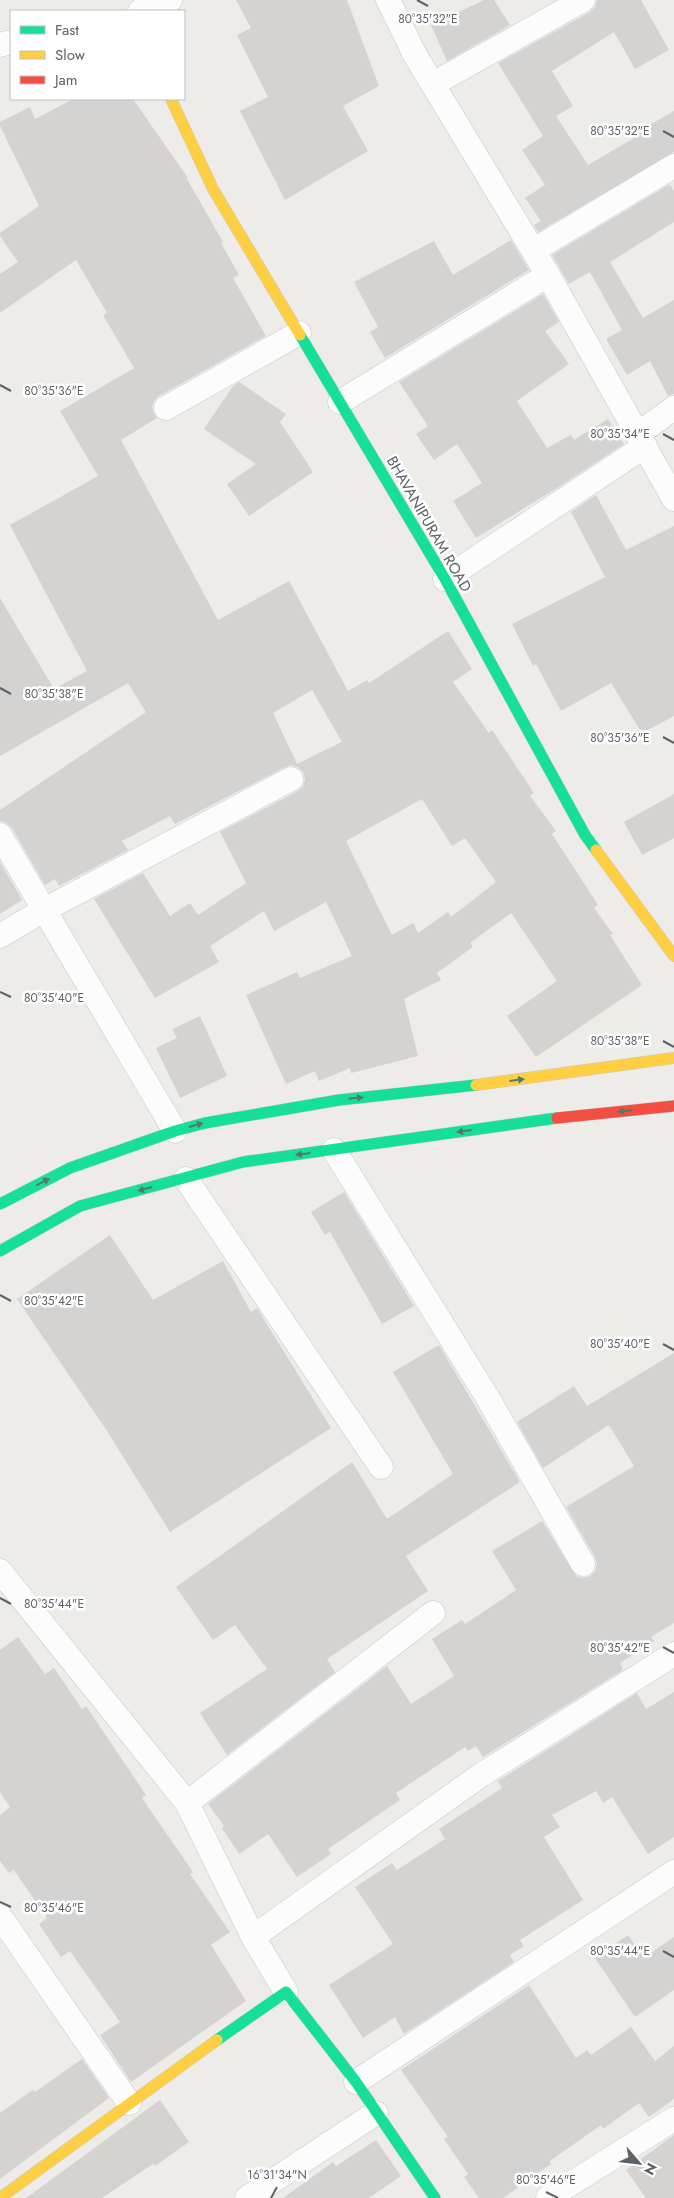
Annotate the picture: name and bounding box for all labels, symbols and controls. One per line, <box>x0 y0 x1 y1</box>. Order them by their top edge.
legend <box>10 10 185 100</box>
text: 80°35'32"E <box>398 10 458 28</box>
text: Fast <box>55 19 79 41</box>
text: Slow <box>55 44 86 66</box>
text: Jam <box>53 69 78 91</box>
text: 80°35'32"E <box>590 122 650 140</box>
text: 80°35'36"E <box>24 382 84 400</box>
text: 80°35'34"E <box>590 425 650 443</box>
street label: BHAVANIPURAM ROAD <box>381 452 477 596</box>
text: 80°35'38"E <box>24 685 84 703</box>
text: 80°35'36"E <box>590 729 650 747</box>
text: 80°35'40"E <box>24 989 84 1007</box>
text: 80°35'38"E <box>590 1032 650 1050</box>
one-way arrow <box>510 1076 526 1084</box>
one-way arrow <box>348 1094 364 1102</box>
one-way arrow <box>617 1107 633 1115</box>
one-way arrow <box>188 1121 203 1129</box>
one-way arrow <box>456 1127 472 1135</box>
one-way arrow <box>295 1150 311 1158</box>
one-way arrow <box>36 1177 51 1186</box>
one-way arrow <box>138 1185 153 1193</box>
text: 80°35'42"E <box>24 1292 84 1310</box>
text: 80°35'40"E <box>590 1335 650 1353</box>
text: 80°35'44"E <box>24 1595 84 1613</box>
text: 80°35'42"E <box>590 1639 650 1657</box>
text: 80°35'46"E <box>24 1899 84 1917</box>
text: 80°35'44"E <box>590 1942 650 1960</box>
north arrow <box>614 2138 664 2188</box>
text: N <box>639 2159 662 2179</box>
text: 16°31'34"N <box>247 2166 307 2184</box>
text: 80°35'46"E <box>516 2171 576 2189</box>

